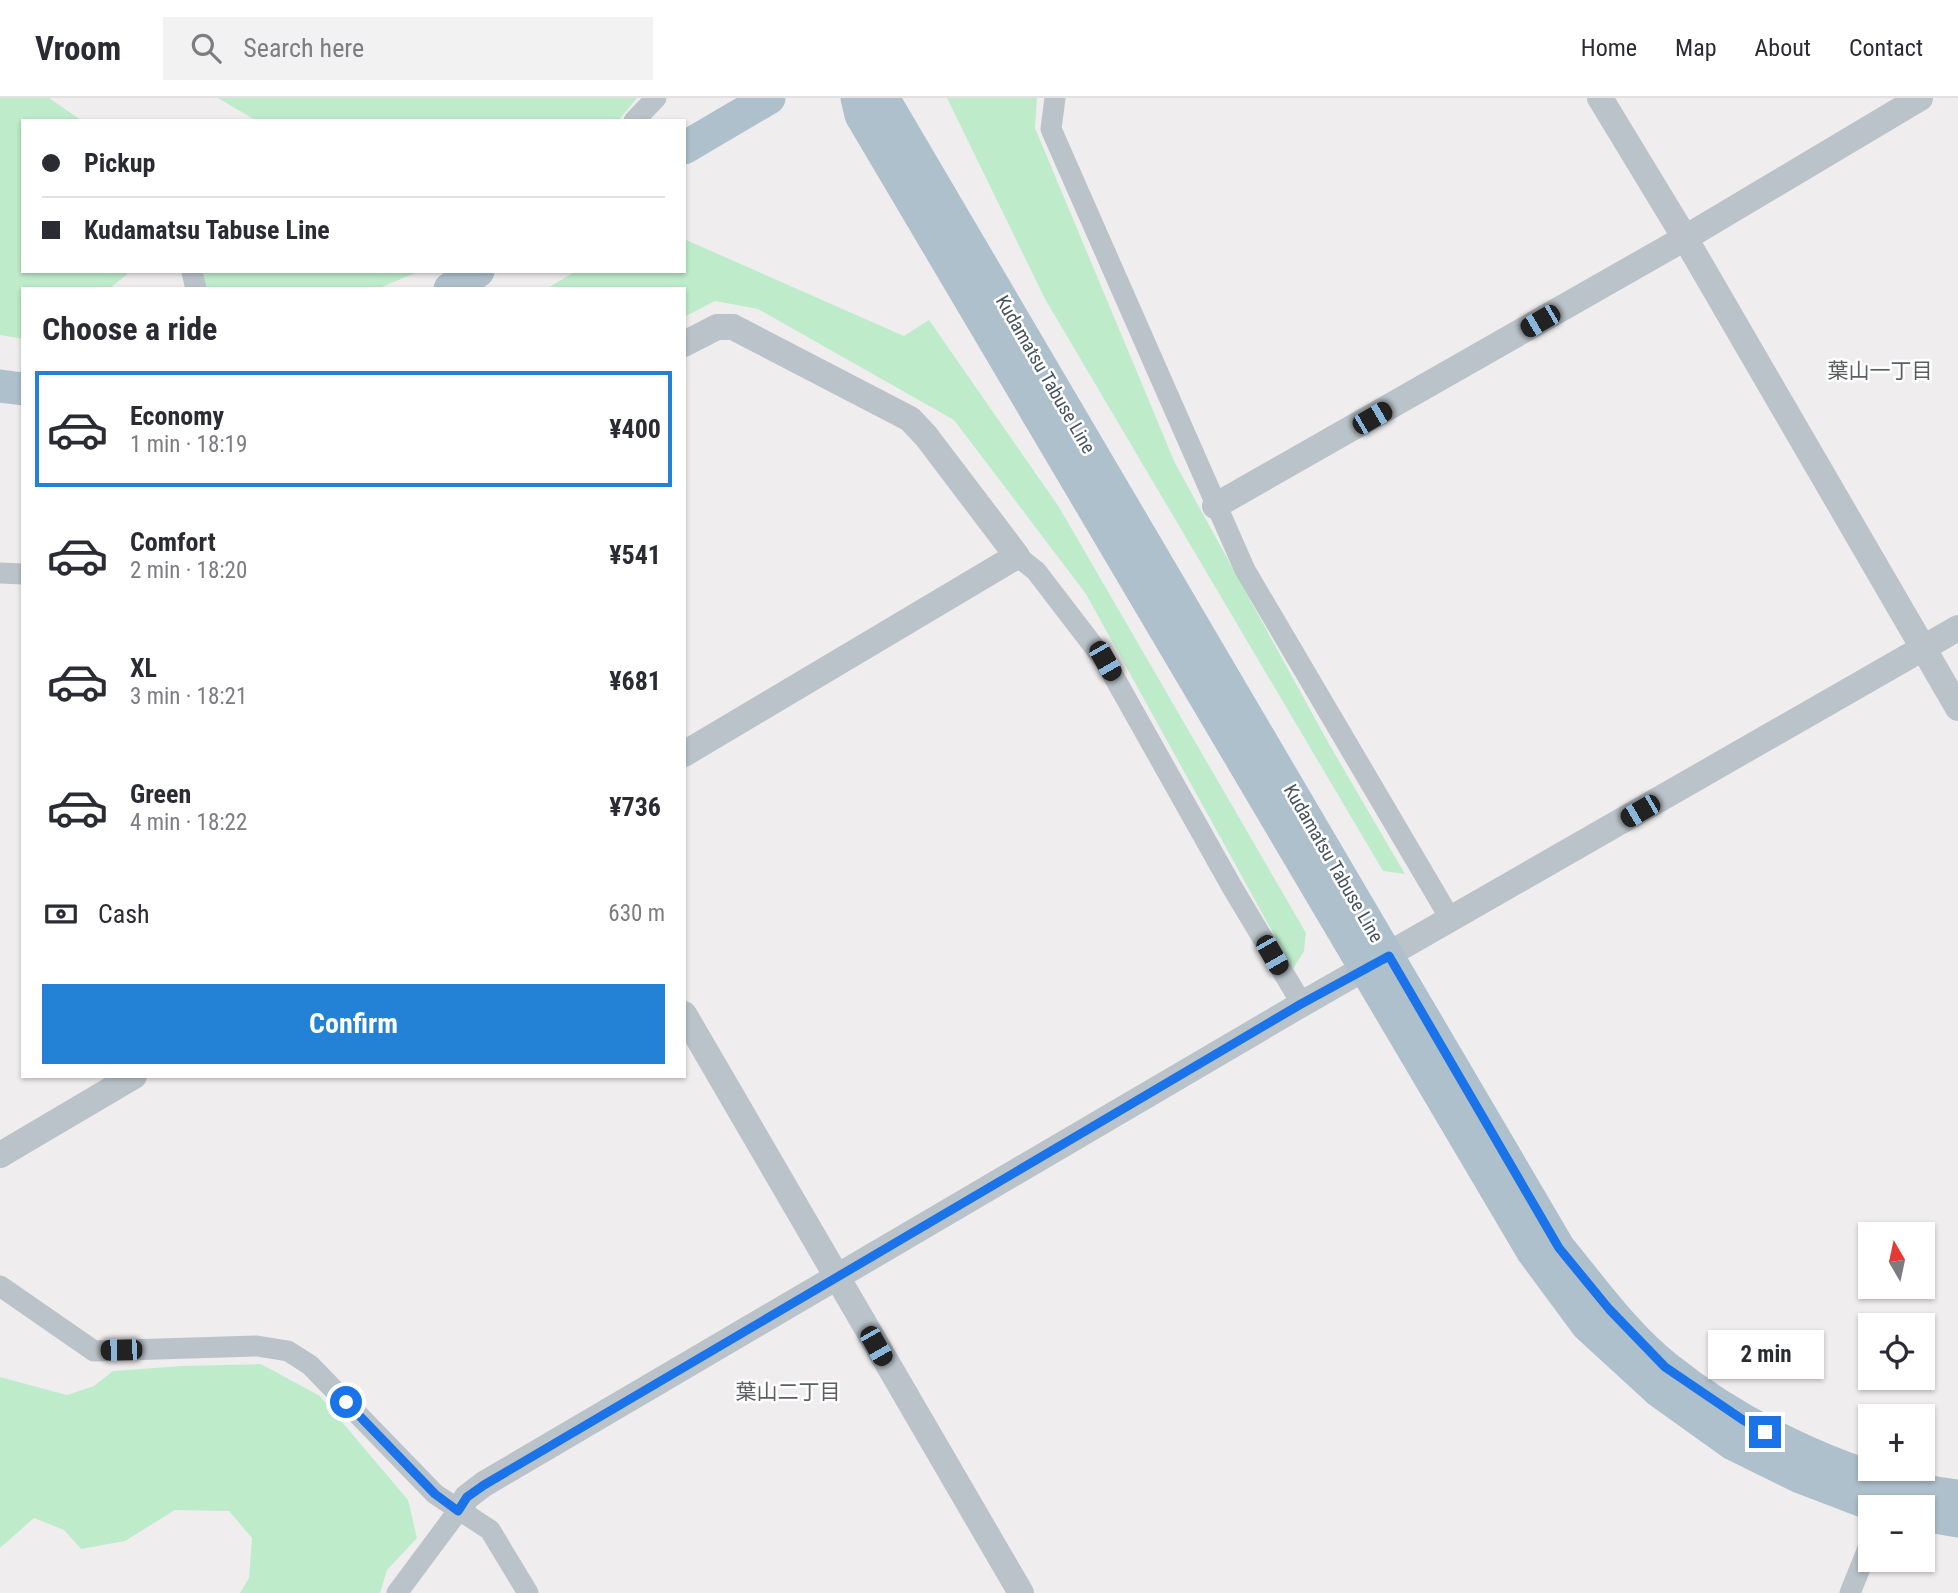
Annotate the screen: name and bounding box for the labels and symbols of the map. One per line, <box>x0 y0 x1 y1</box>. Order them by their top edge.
street label: Kudamatsu Tabuse Line <box>991 291 1100 457</box>
car <box>1517 301 1564 341</box>
district label: 葉山一丁目 <box>1828 359 1933 383</box>
car <box>1349 398 1396 438</box>
car <box>1086 638 1125 684</box>
street label: Kudamatsu Tabuse Line <box>1279 780 1388 946</box>
car <box>1617 791 1664 831</box>
car <box>1253 932 1292 978</box>
north arrow <box>1858 1222 1936 1298</box>
car <box>857 1323 896 1369</box>
callout: 2 min <box>1707 1330 1823 1380</box>
car <box>100 1339 143 1361</box>
district label: 葉山二丁目 <box>736 1380 841 1404</box>
route start <box>330 1386 362 1418</box>
route end <box>1749 1416 1781 1448</box>

